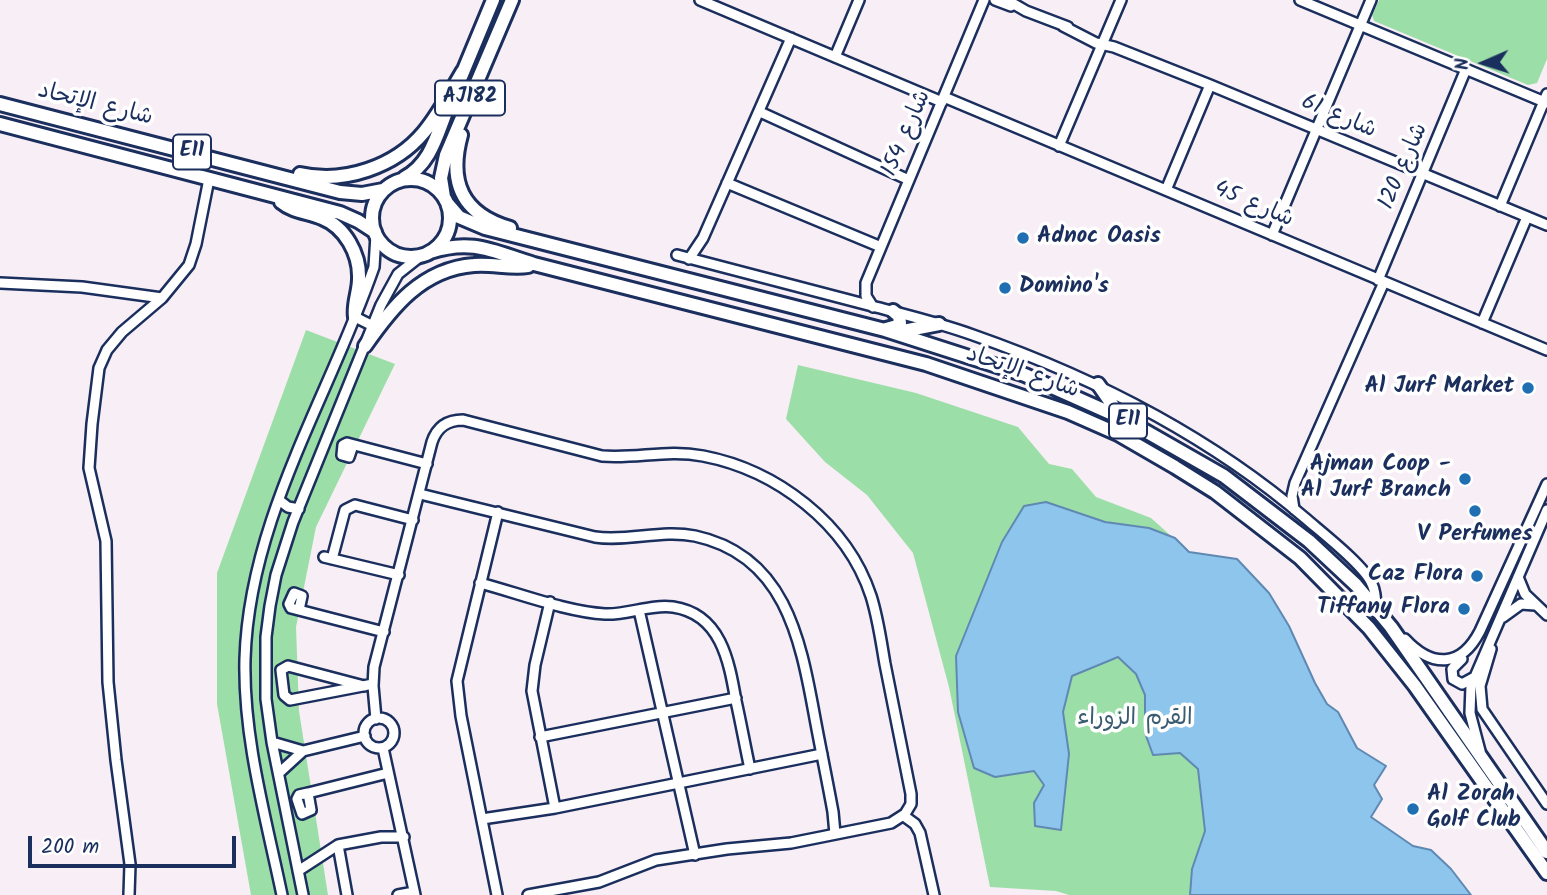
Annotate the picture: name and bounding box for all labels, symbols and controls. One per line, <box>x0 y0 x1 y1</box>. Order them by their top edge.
north arrow <box>1449 28 1519 98</box>
text: N <box>1448 57 1478 71</box>
street label: شارع الإتحاد <box>35 78 155 134</box>
road number: AJ182 <box>435 80 505 116</box>
street label: شارع 154 <box>877 87 939 181</box>
street label: شارع 61 <box>1296 90 1380 146</box>
street label: شارع 120 <box>1375 120 1435 214</box>
road number: E11 <box>173 134 211 170</box>
street label: شارع 45 <box>1209 177 1297 235</box>
place label: Adnoc Oasis <box>1037 224 1161 252</box>
marker: Adnoc Oasis <box>1015 230 1031 246</box>
place label: Domino's <box>1019 274 1109 302</box>
marker: Domino's <box>997 280 1013 296</box>
street label: شارع الإتحاد <box>962 342 1082 406</box>
place label: Al Jurf Market <box>1365 374 1514 402</box>
marker: Al Jurf Market <box>1520 380 1536 396</box>
road number: E11 <box>1109 404 1147 438</box>
place label: Ajman Coop - Al Jurf Branch <box>1301 452 1451 506</box>
marker: Ajman Coop - Al Jurf Branch <box>1457 471 1473 487</box>
marker: V Perfumes <box>1467 503 1483 519</box>
place label: V Perfumes <box>1417 522 1533 550</box>
place label: Caz Flora <box>1368 562 1463 590</box>
marker: Caz Flora <box>1469 568 1485 584</box>
place label: Tiffany Flora <box>1317 595 1450 623</box>
marker: Tiffany Flora <box>1456 601 1472 617</box>
park label: القرم الزوراء <box>1077 706 1193 734</box>
place label: Al Zorah Golf Club <box>1427 782 1521 836</box>
marker: Al Zorah Golf Club <box>1405 801 1421 817</box>
scale bar <box>32 822 240 866</box>
text: 200 m <box>41 831 99 864</box>

